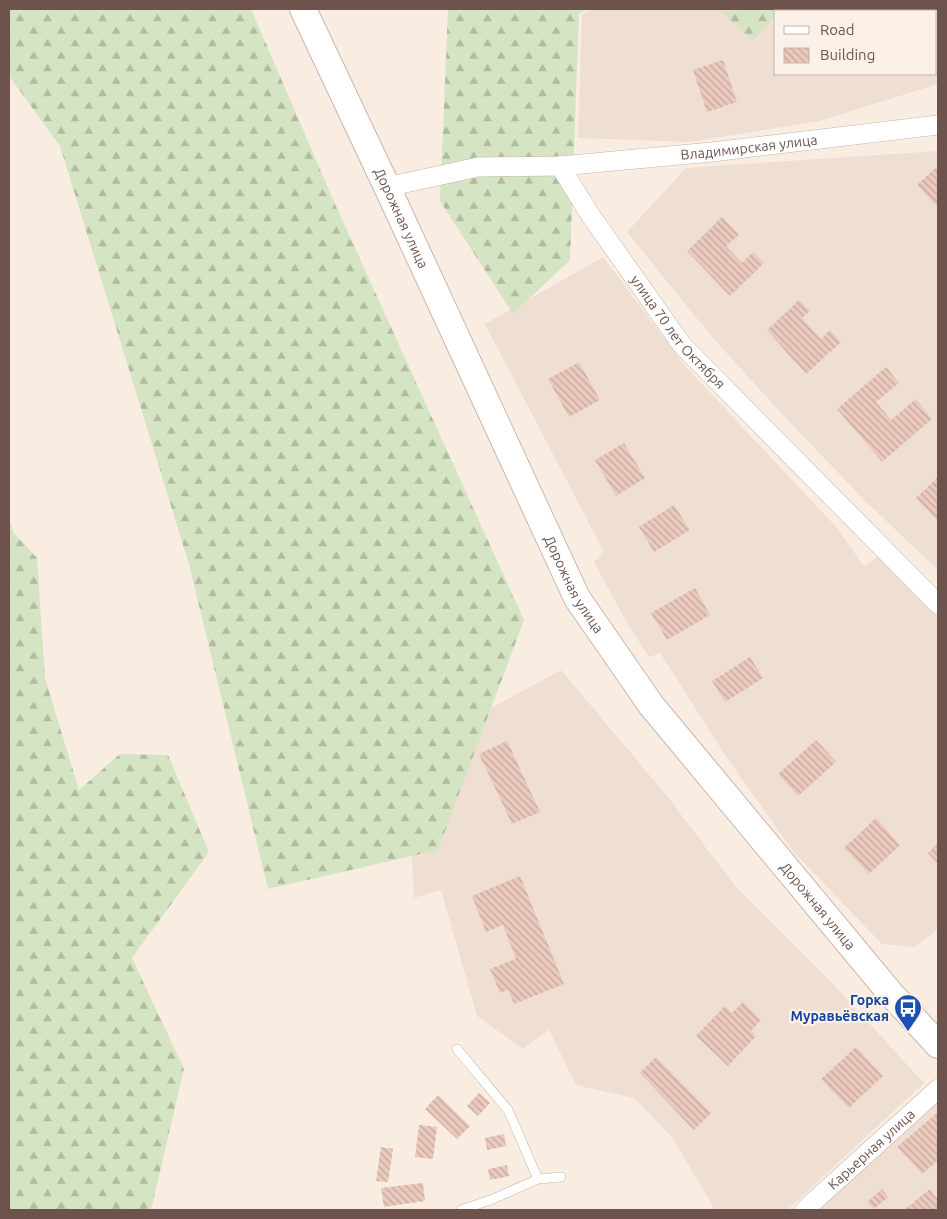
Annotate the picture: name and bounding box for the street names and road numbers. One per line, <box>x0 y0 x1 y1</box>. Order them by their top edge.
street label: Владимирская улица <box>680 131 818 163</box>
street label: Дорожная улица <box>371 165 431 271</box>
street label: улица 70 лет Октября <box>627 272 729 392</box>
street label: Дорожная улица <box>541 533 607 636</box>
street label: Дорожная улица <box>777 859 859 953</box>
street label: Карьерная улица <box>825 1106 918 1193</box>

